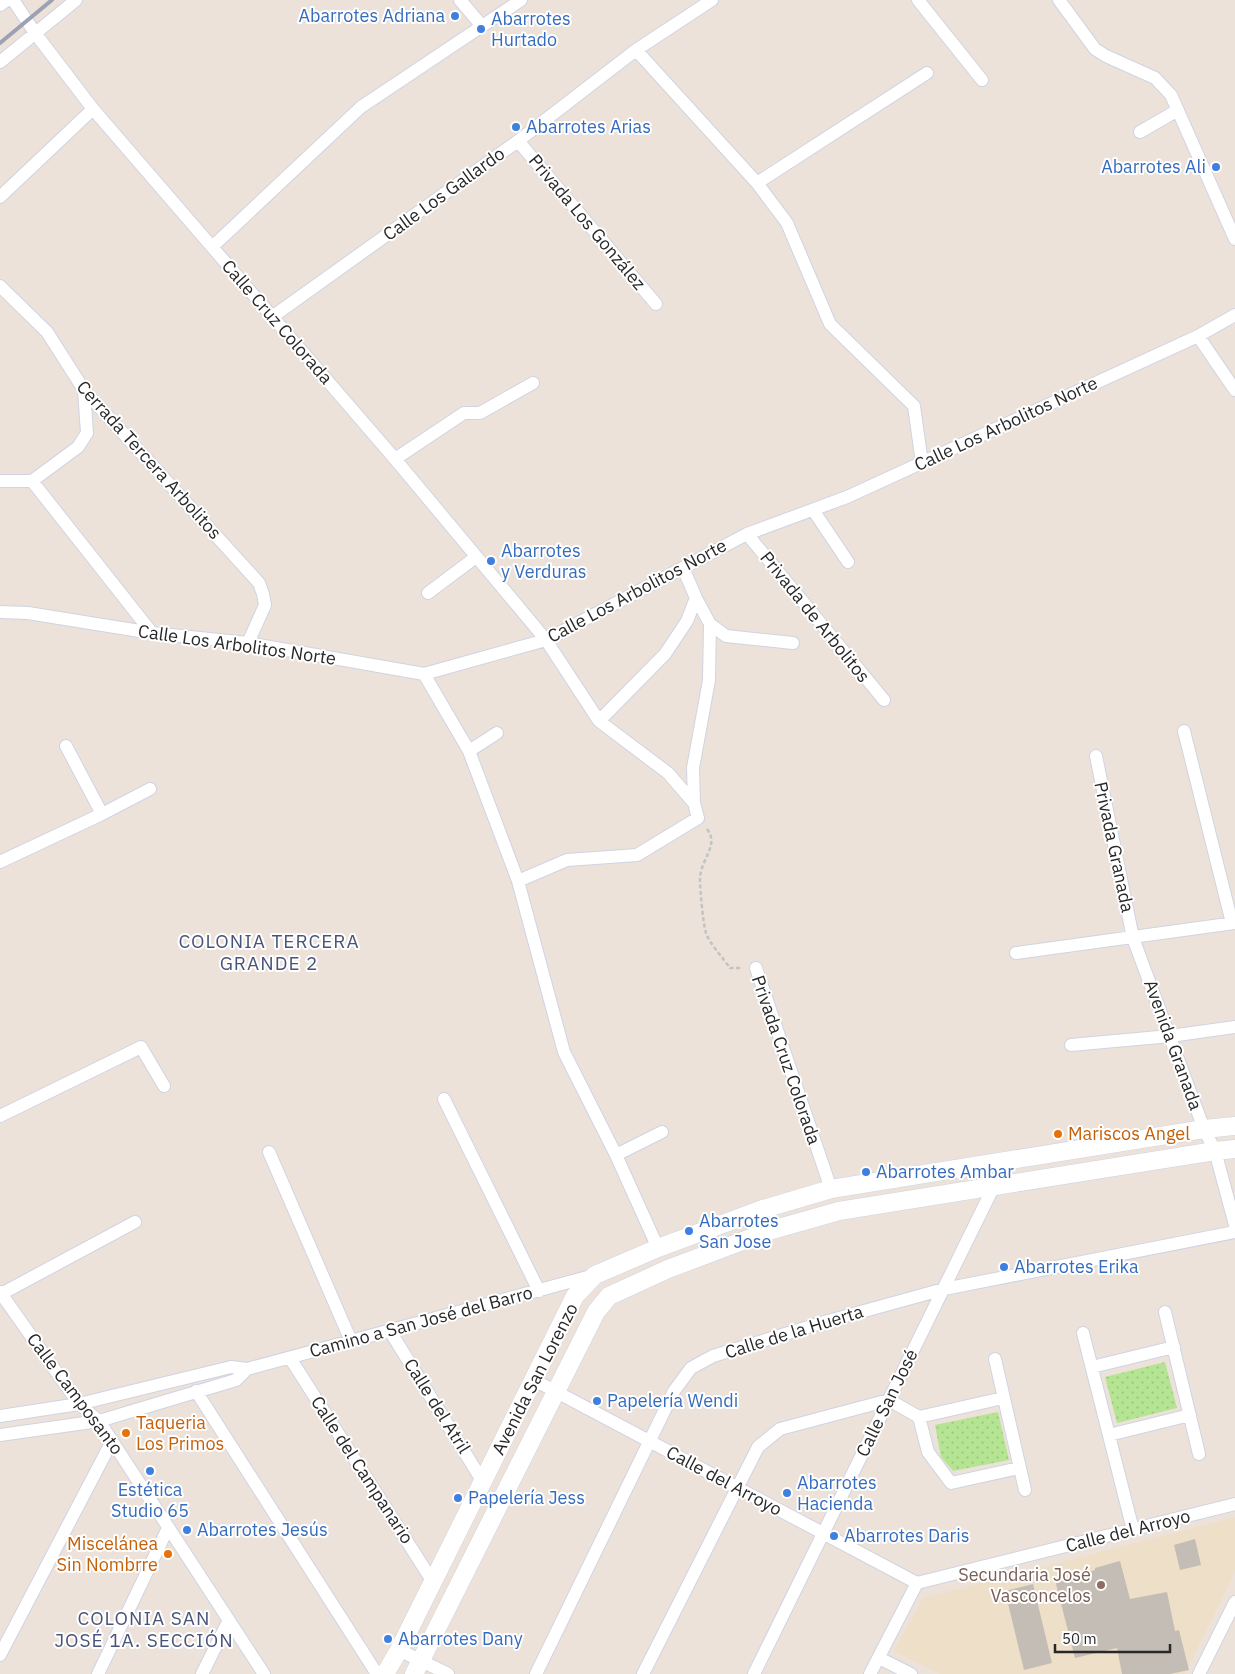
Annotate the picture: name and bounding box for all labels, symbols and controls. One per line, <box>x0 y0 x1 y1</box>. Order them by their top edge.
place label: Abarrotes Adriana <box>299 4 445 27</box>
place label: Abarrotes Hurtado <box>491 7 571 51</box>
marker: Abarrotes Adriana <box>449 10 461 22</box>
marker: Abarrotes Hurtado <box>475 23 487 35</box>
place label: Abarrotes Arias <box>526 115 651 138</box>
marker: Abarrotes Arias <box>510 121 522 133</box>
street label: Calle Los Gallardo <box>378 142 509 246</box>
street label: Privada Los González <box>524 149 651 294</box>
place label: Abarrotes Ali <box>1101 155 1206 178</box>
marker: Abarrotes Ali <box>1210 161 1222 173</box>
street label: Calle Cruz Colorada <box>217 255 338 389</box>
street label: Calle Los Arbolitos Norte <box>910 371 1101 476</box>
street label: Cerrada Tercera Arbolitos <box>72 375 227 544</box>
street label: Calle Los Arbolitos Norte <box>543 534 730 648</box>
place label: Abarrotes y Verduras <box>501 539 587 583</box>
street label: Privada de Arbolitos <box>755 546 875 687</box>
marker: Abarrotes y Verduras <box>485 555 497 567</box>
street label: Calle Los Arbolitos Norte <box>137 619 338 670</box>
street label: Privada Granada <box>1089 779 1140 915</box>
district label: COLONIA TERCERA GRANDE 2 <box>178 929 360 975</box>
street label: Privada Cruz Colorada <box>747 972 826 1148</box>
street label: Avenida Granada <box>1139 976 1208 1114</box>
place label: Mariscos Angel <box>1068 1122 1190 1145</box>
marker: Mariscos Angel <box>1052 1128 1064 1140</box>
place label: Abarrotes Ambar <box>876 1160 1014 1183</box>
marker: Abarrotes Ambar <box>860 1166 872 1178</box>
place label: Abarrotes San Jose <box>699 1209 779 1253</box>
marker: Abarrotes San Jose <box>683 1225 695 1237</box>
place label: Abarrotes Erika <box>1014 1255 1139 1278</box>
marker: Abarrotes Erika <box>998 1261 1010 1273</box>
street label: Camino a San José del Barro <box>307 1281 535 1362</box>
street label: Avenida San Lorenzo <box>486 1299 583 1458</box>
street label: Calle de la Huerta <box>722 1299 866 1363</box>
street label: Calle Camposanto <box>22 1328 129 1459</box>
street label: Calle San José <box>851 1345 923 1460</box>
street label: Calle del Atril <box>399 1354 476 1458</box>
place label: Papelería Wendi <box>607 1389 738 1412</box>
street label: Calle del Campanario <box>306 1391 419 1548</box>
marker: Papelería Wendi <box>591 1395 603 1407</box>
place label: Taqueria Los Primos <box>136 1411 224 1455</box>
marker: Taqueria Los Primos <box>120 1427 132 1439</box>
street label: Calle del Arroyo <box>662 1440 786 1521</box>
marker: Estética Studio 65 <box>144 1465 156 1477</box>
place label: Abarrotes Hacienda <box>797 1471 877 1515</box>
place label: Estética Studio 65 <box>111 1478 189 1522</box>
place label: Papelería Jess <box>468 1486 585 1509</box>
marker: Abarrotes Hacienda <box>781 1487 793 1499</box>
marker: Papelería Jess <box>452 1492 464 1504</box>
street label: Calle del Arroyo <box>1063 1504 1193 1557</box>
place label: Abarrotes Jesús <box>197 1518 328 1541</box>
marker: Abarrotes Jesús <box>181 1524 193 1536</box>
place label: Abarrotes Daris <box>844 1524 970 1547</box>
marker: Abarrotes Daris <box>828 1530 840 1542</box>
place label: Miscelánea Sin Nombrre <box>57 1532 158 1576</box>
marker: Miscelánea Sin Nombrre <box>162 1548 174 1560</box>
place label: Secundaria José Vasconcelos <box>958 1563 1091 1607</box>
marker: Secundaria José Vasconcelos <box>1095 1579 1107 1591</box>
district label: COLONIA SAN JOSÉ 1A. SECCIÓN <box>54 1606 234 1652</box>
scale bar <box>1055 1622 1170 1654</box>
place label: Abarrotes Dany <box>398 1627 523 1650</box>
text: 50 m <box>1062 1629 1097 1648</box>
marker: Abarrotes Dany <box>382 1633 394 1645</box>

